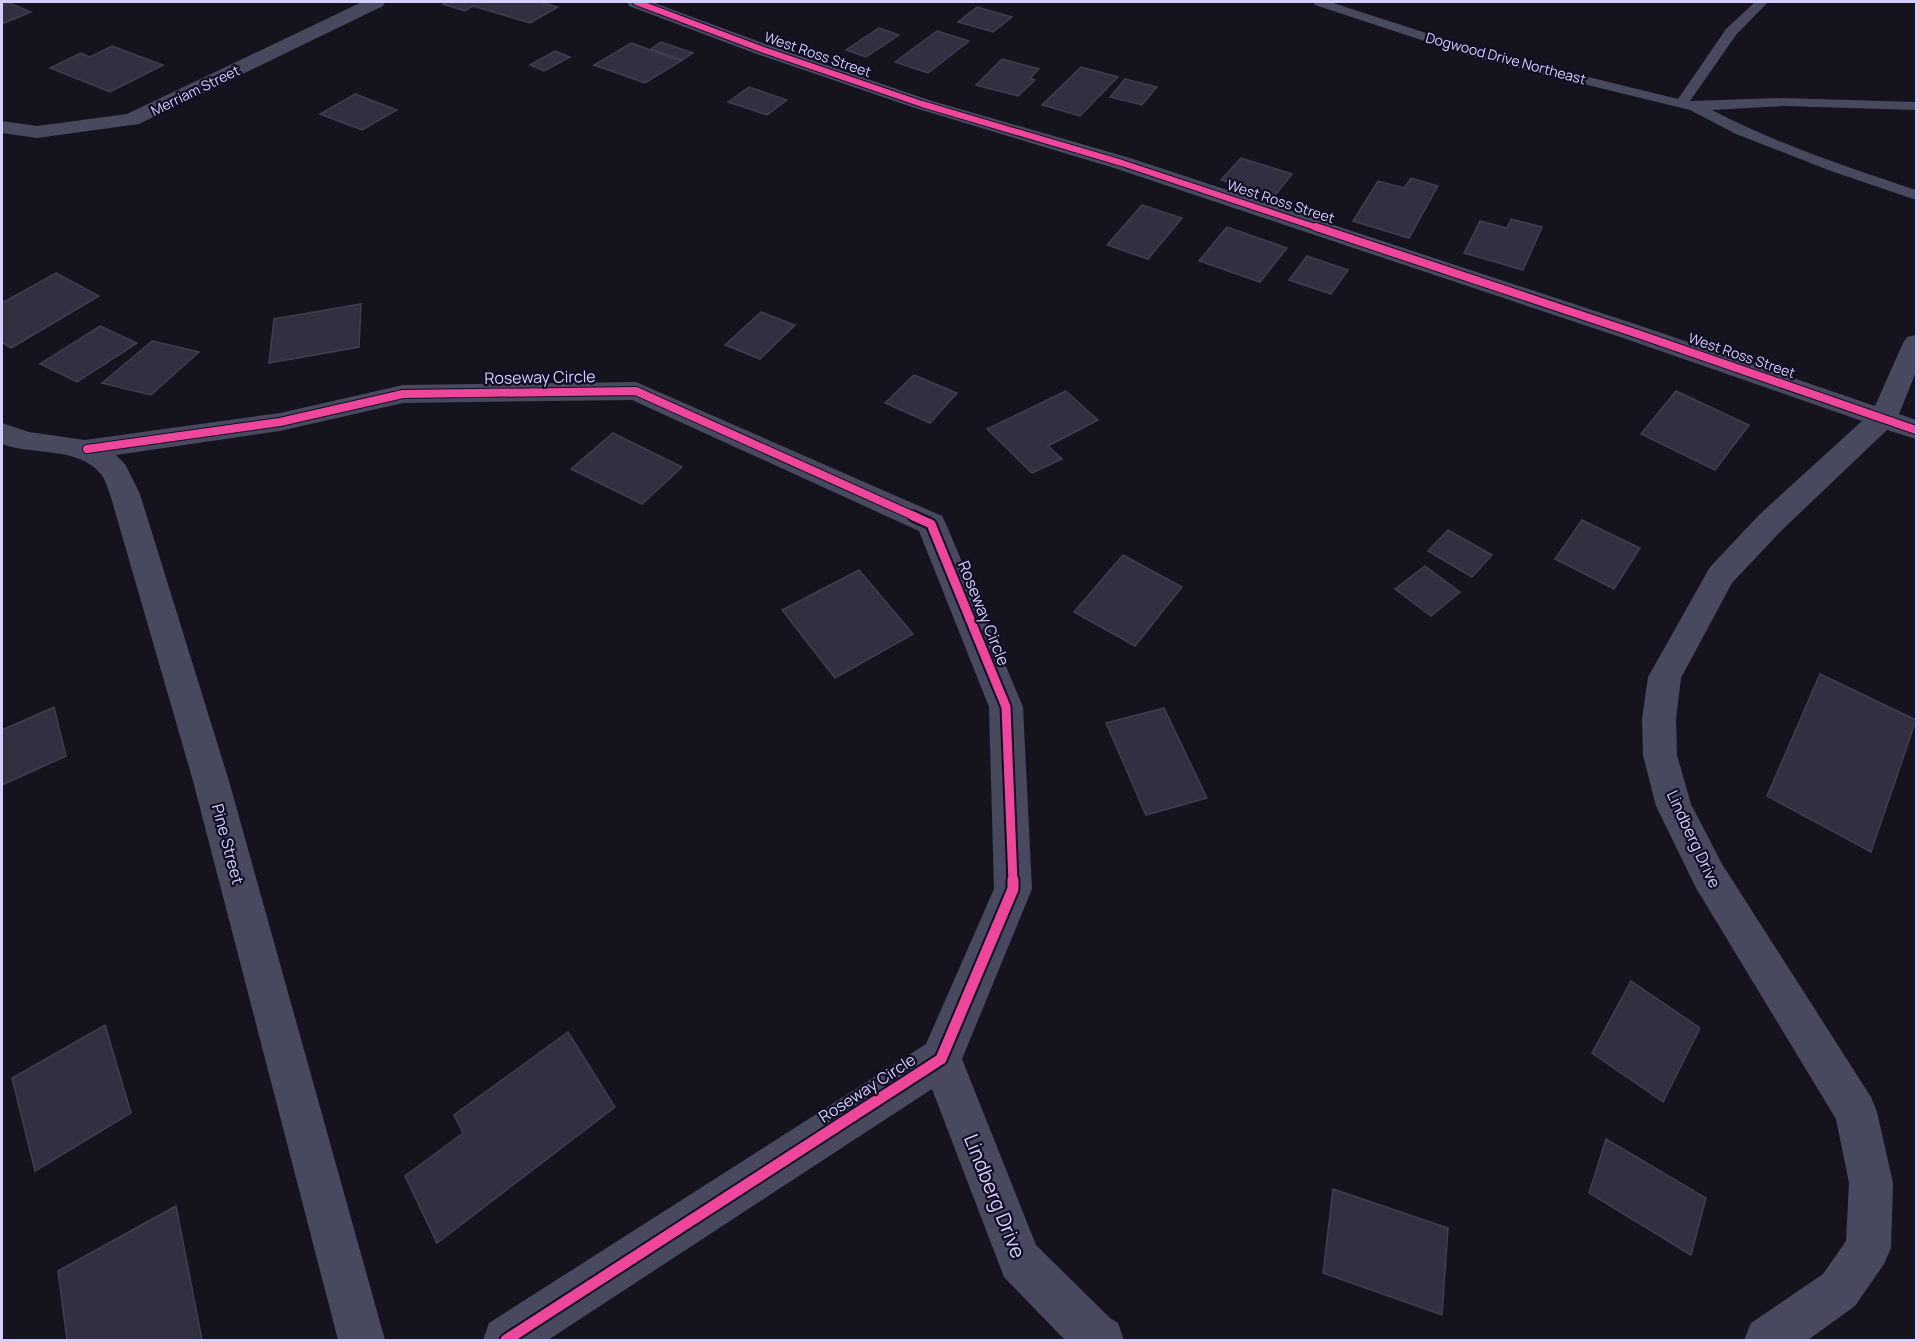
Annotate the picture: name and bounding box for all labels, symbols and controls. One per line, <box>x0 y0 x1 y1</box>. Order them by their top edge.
street label: West Ross Street <box>762 27 874 81</box>
street label: Dogwood Drive Northeast <box>1424 27 1589 89</box>
street label: Merriam Street <box>147 60 243 120</box>
street label: West Ross Street <box>1225 175 1337 227</box>
street label: West Ross Street <box>1686 328 1798 382</box>
street label: Roseway Circle <box>484 365 596 389</box>
street label: Roseway Circle <box>953 557 1015 669</box>
street label: Lindberg Drive <box>1662 787 1726 891</box>
street label: Pine Street <box>207 801 249 887</box>
street label: Roseway Circle <box>814 1048 920 1128</box>
street label: Lindberg Drive <box>958 1130 1032 1262</box>

